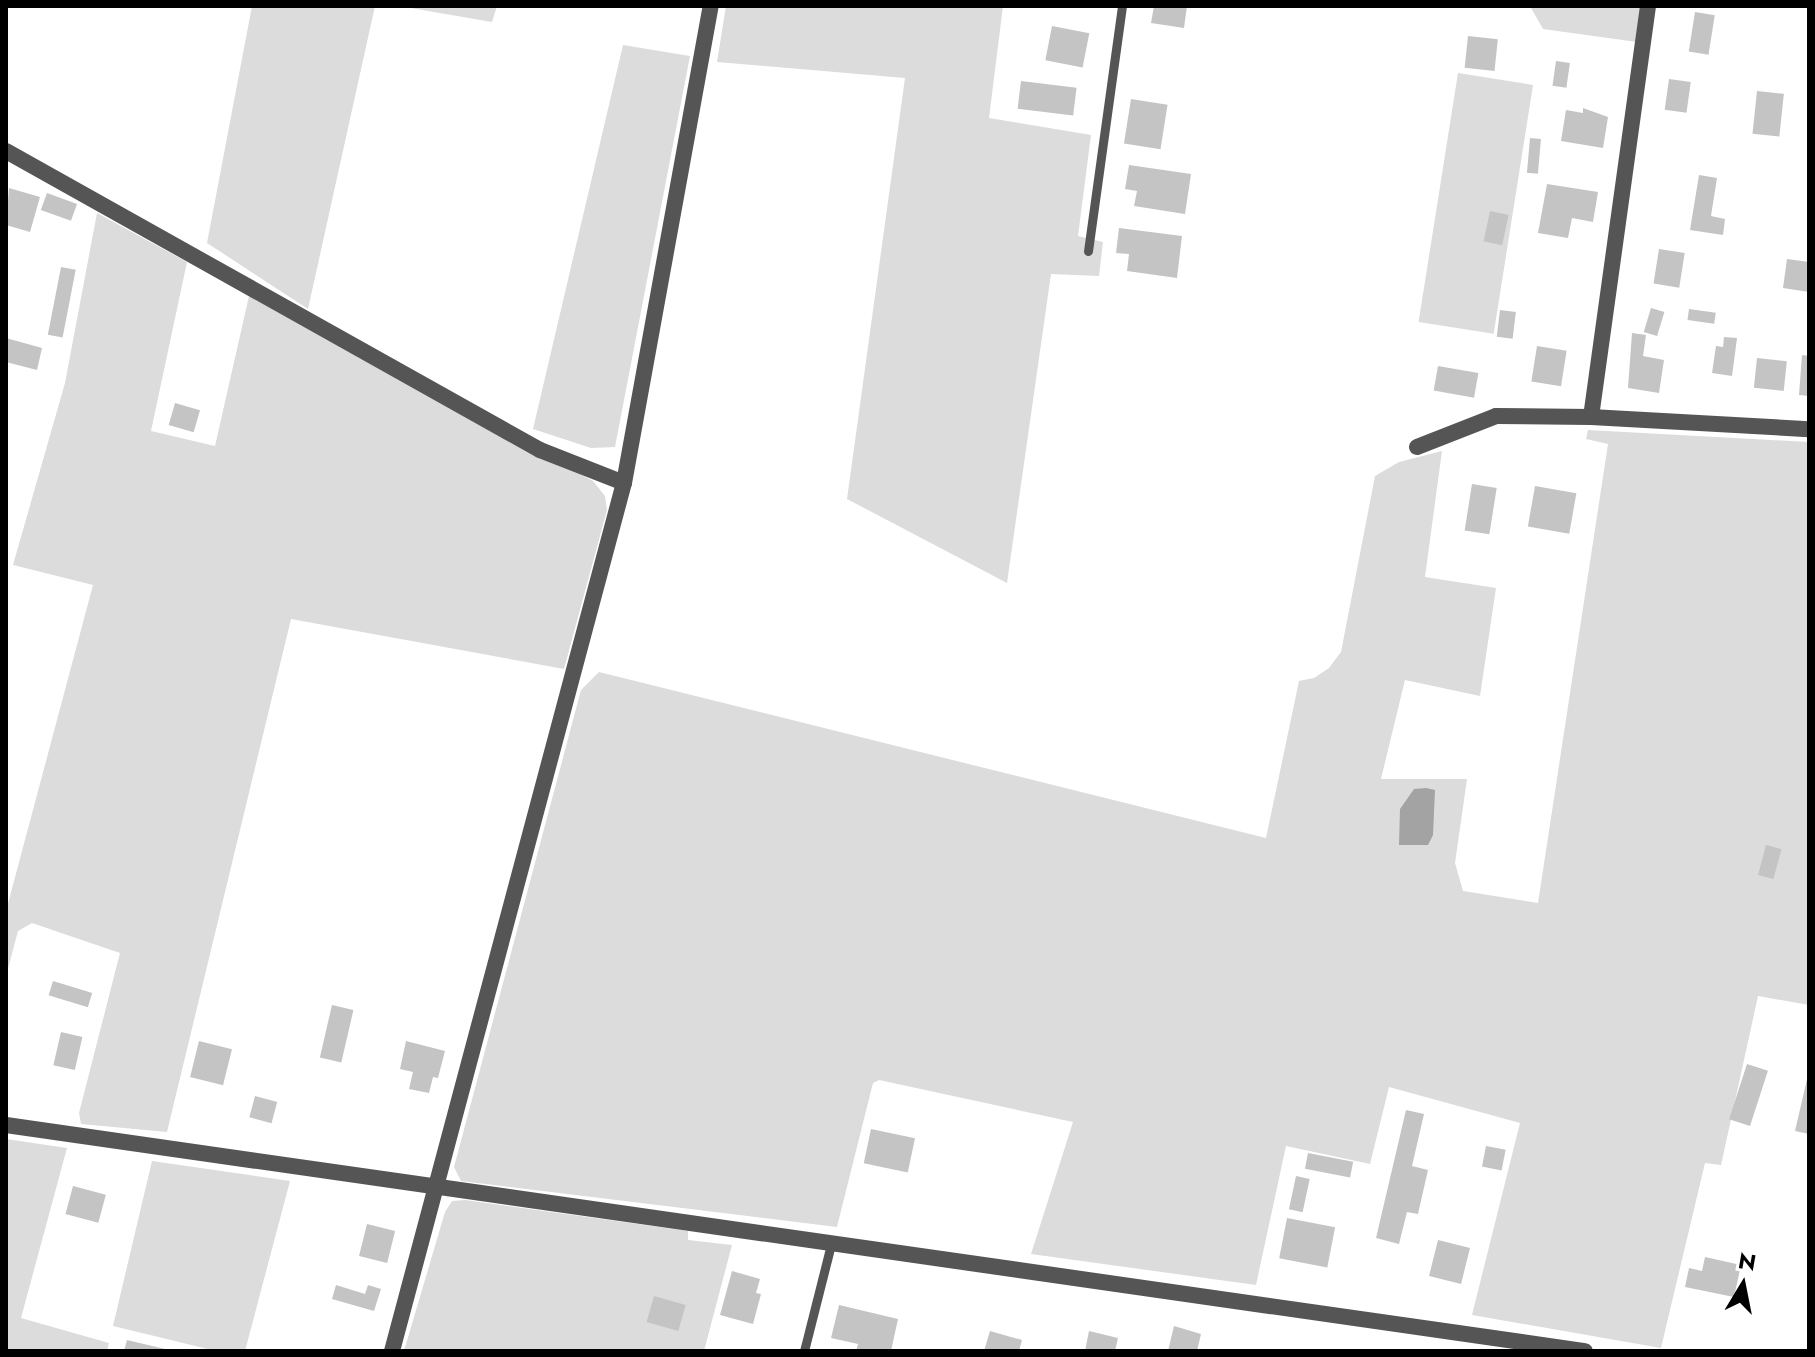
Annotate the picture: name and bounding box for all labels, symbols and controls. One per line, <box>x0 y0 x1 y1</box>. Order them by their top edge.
text: N <box>1736 1244 1759 1279</box>
north arrow <box>1703 1245 1783 1325</box>

